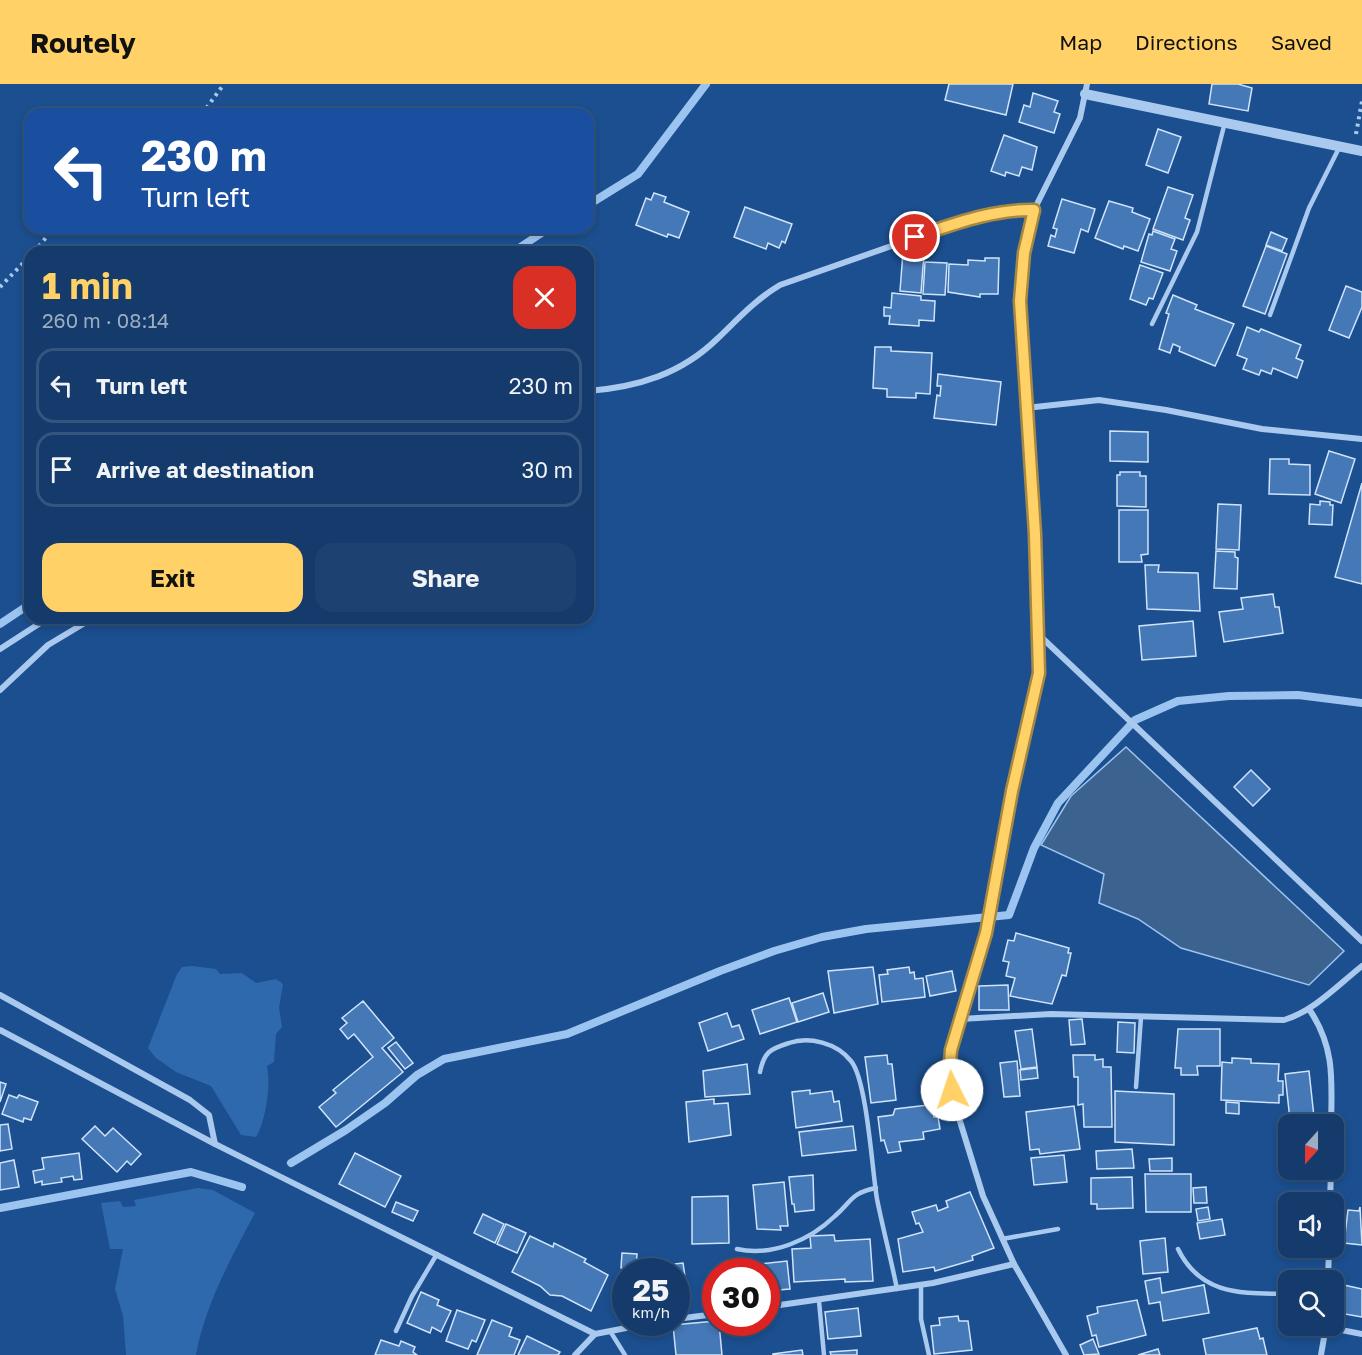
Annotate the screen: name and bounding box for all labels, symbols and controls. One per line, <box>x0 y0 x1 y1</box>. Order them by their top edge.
text: Routely <box>30 26 136 59</box>
text: Map <box>1059 29 1102 55</box>
text: Directions <box>1135 29 1238 55</box>
text: Saved <box>1271 29 1332 55</box>
text: 230 m <box>141 130 267 180</box>
icon: left <box>42 132 120 210</box>
text: Turn left <box>141 181 250 213</box>
pin <box>889 211 940 262</box>
icon: arrive <box>898 220 931 253</box>
text: 1 min <box>42 264 133 307</box>
button: close <box>513 266 576 329</box>
text: 260 m · 08:14 <box>42 308 169 332</box>
icon: left <box>45 369 78 402</box>
text: Turn left <box>96 372 187 399</box>
text: 230 m <box>509 372 573 399</box>
icon: arrive <box>45 453 78 486</box>
text: Arrive at destination <box>96 456 314 483</box>
text: 30 m <box>522 456 573 483</box>
button: Exit <box>42 543 303 612</box>
button: Share <box>315 543 576 612</box>
position arrow <box>920 1058 984 1122</box>
north arrow <box>1278 1114 1344 1180</box>
map controls <box>1278 1114 1344 1336</box>
button: sound <box>1278 1192 1344 1258</box>
speed limit sign: 30 <box>702 1258 780 1336</box>
button: search <box>1278 1270 1344 1336</box>
text: 25 <box>633 1272 669 1308</box>
text: km/h <box>632 1303 670 1321</box>

